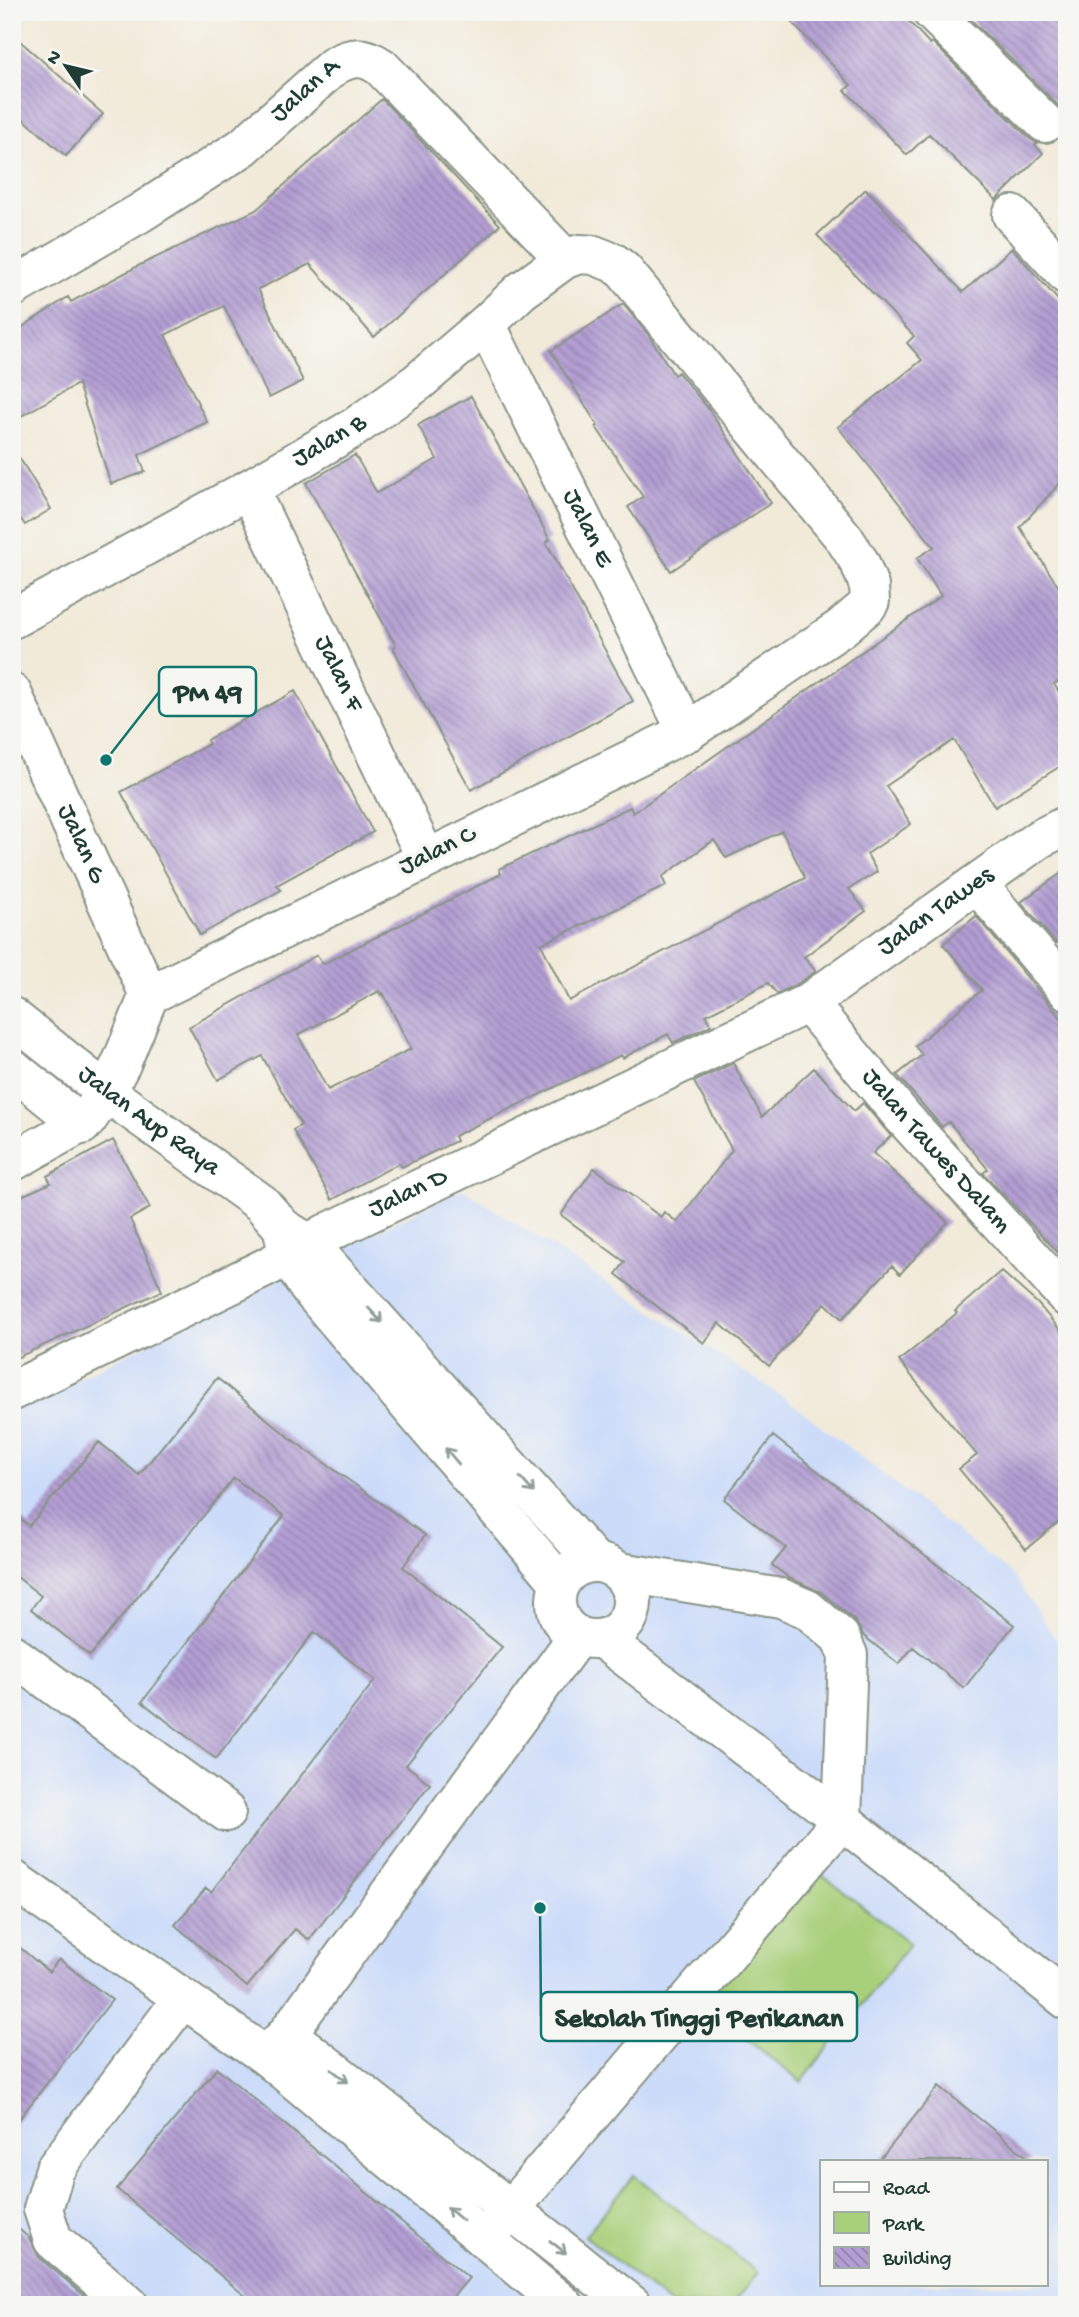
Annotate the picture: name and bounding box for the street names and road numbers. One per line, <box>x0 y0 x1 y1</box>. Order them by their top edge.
street label: Jalan A <box>265 51 348 130</box>
street label: Jalan B <box>287 408 374 475</box>
street label: Jalan E <box>554 484 619 573</box>
street label: Jalan F <box>306 631 370 718</box>
street label: Jalan G <box>49 800 113 890</box>
street label: Jalan C <box>395 819 483 884</box>
street label: Jalan Tawes <box>872 860 1001 964</box>
street label: Jalan Aup Raya <box>71 1060 227 1185</box>
street label: Jalan Tawes Dalam <box>854 1063 1017 1241</box>
street label: Jalan D <box>364 1162 453 1226</box>

